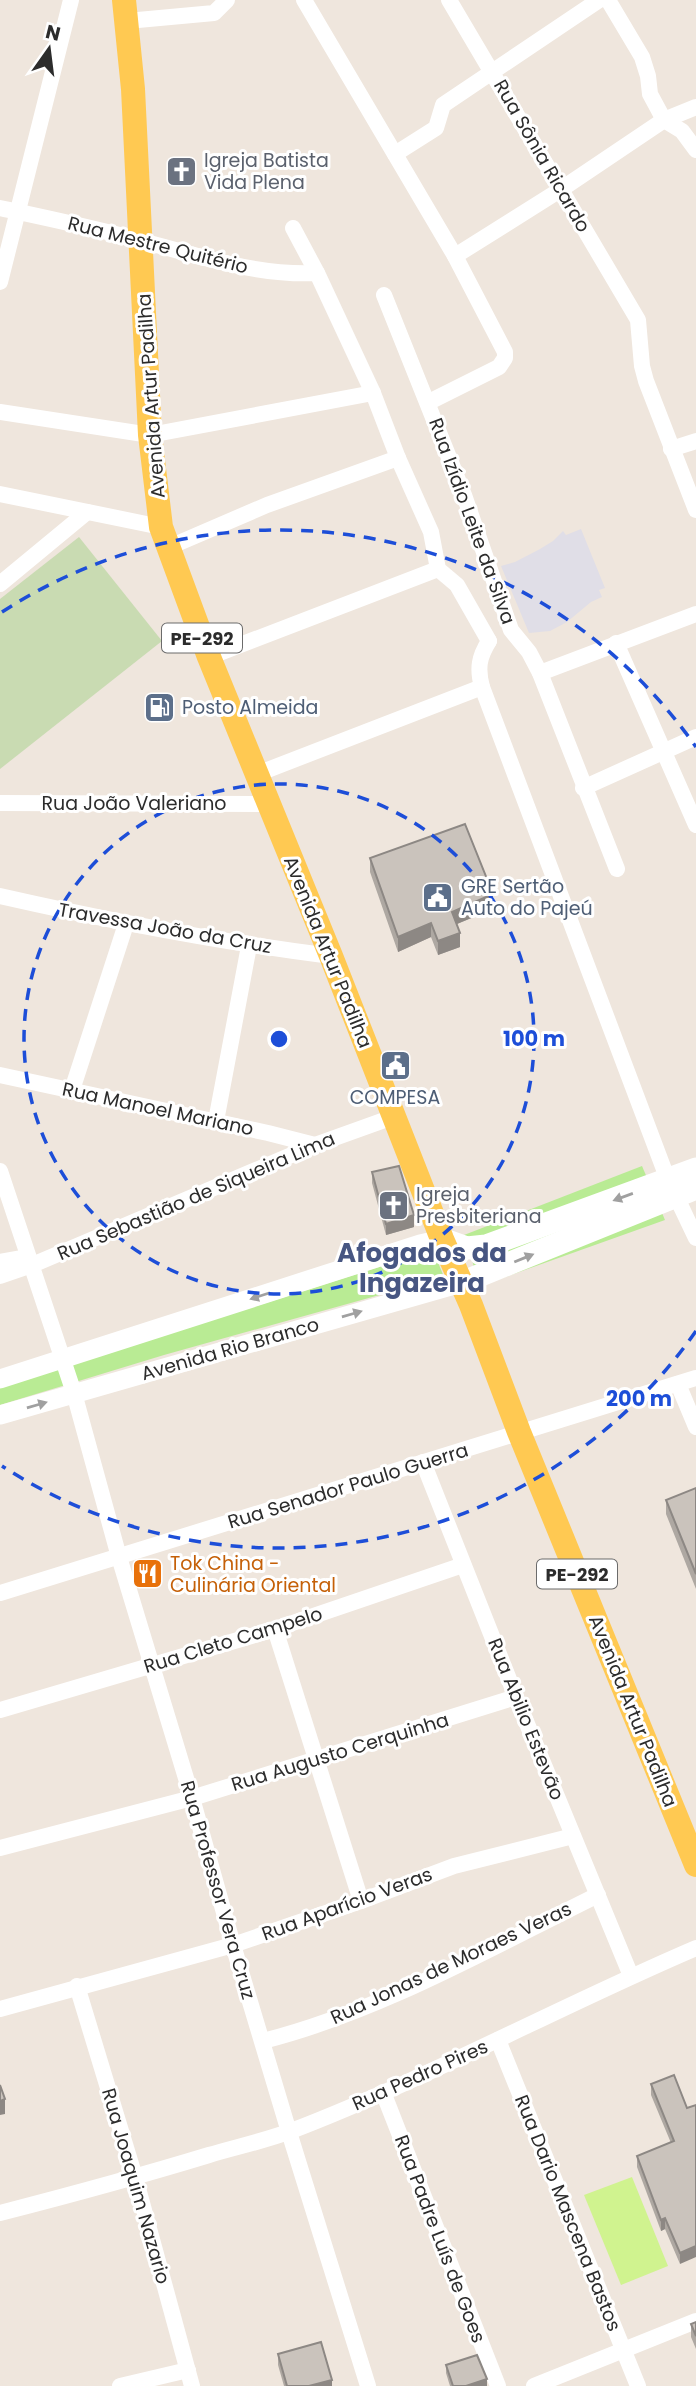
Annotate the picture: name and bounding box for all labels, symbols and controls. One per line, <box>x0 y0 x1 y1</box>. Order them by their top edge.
north arrow <box>14 14 84 84</box>
text: N <box>43 18 63 48</box>
street label: Rua Sônia Ricardo <box>487 75 597 237</box>
place label: Igreja Batista Vida Plena <box>204 147 329 196</box>
church icon: Igreja Batista Vida Plena <box>164 154 198 188</box>
street label: Rua Mestre Quitério <box>65 210 251 280</box>
street label: Avenida Artur Padilha <box>130 293 172 499</box>
street label: Rua Izídio Leite da Silva <box>422 414 522 628</box>
road number: PE-292 <box>162 624 242 652</box>
fuel station icon: Posto Almeida <box>142 690 176 724</box>
place label: Posto Almeida <box>182 694 318 721</box>
street label: Rua João Valeriano <box>41 790 227 817</box>
street label: Avenida Artur Padilha <box>277 852 379 1052</box>
place label: GRE Sertão Auto do Pajeú <box>461 873 593 922</box>
public building icon: GRE Sertão Auto do Pajeú <box>421 880 455 914</box>
street label: Travessa João da Cruz <box>56 896 274 960</box>
text: 100 m <box>503 1024 565 1053</box>
centre of rings <box>267 1027 291 1051</box>
public building icon: COMPESA <box>378 1049 412 1083</box>
street label: Rua Manoel Mariano <box>60 1076 256 1142</box>
place label: COMPESA <box>350 1084 441 1111</box>
street label: Rua Sebastião de Siqueira Lima <box>53 1125 339 1267</box>
place label: Igreja Presbiteriana <box>416 1181 542 1230</box>
church icon: Igreja Presbiteriana <box>376 1188 410 1222</box>
one-way arrow <box>613 1191 634 1202</box>
district label: Afogados da Ingazeira <box>337 1235 507 1301</box>
one-way arrow <box>514 1253 535 1264</box>
one-way arrow <box>249 1291 270 1301</box>
one-way arrow <box>342 1309 363 1319</box>
street label: Avenida Rio Branco <box>138 1311 322 1387</box>
text: 200 m <box>606 1384 672 1413</box>
one-way arrow <box>27 1399 48 1409</box>
street label: Rua Senador Paulo Guerra <box>224 1436 472 1536</box>
place label: Tok China - Culinária Oriental <box>170 1550 336 1599</box>
restaurant icon: Tok China - Culinária Oriental <box>130 1557 164 1591</box>
road number: PE-292 <box>537 1560 617 1588</box>
street label: Rua Cleto Campelo <box>140 1600 326 1680</box>
street label: Avenida Artur Padilha <box>582 1611 684 1811</box>
street label: Rua Abilio Estevão <box>481 1634 571 1804</box>
street label: Rua Augusto Cerquinha <box>228 1706 452 1798</box>
street label: Rua Professor Vera Cruz <box>174 1778 262 2002</box>
street label: Rua Aparício Veras <box>258 1861 436 1947</box>
street label: Rua Jonas de Moraes Veras <box>326 1895 576 2031</box>
street label: Rua Pedro Pires <box>348 2033 492 2117</box>
street label: Rua Joaquim Nazario <box>95 2085 177 2287</box>
street label: Rua Dario Mascena Bastos <box>508 2091 628 2335</box>
street label: Rua Padre Luís de Goes <box>388 2131 492 2347</box>

